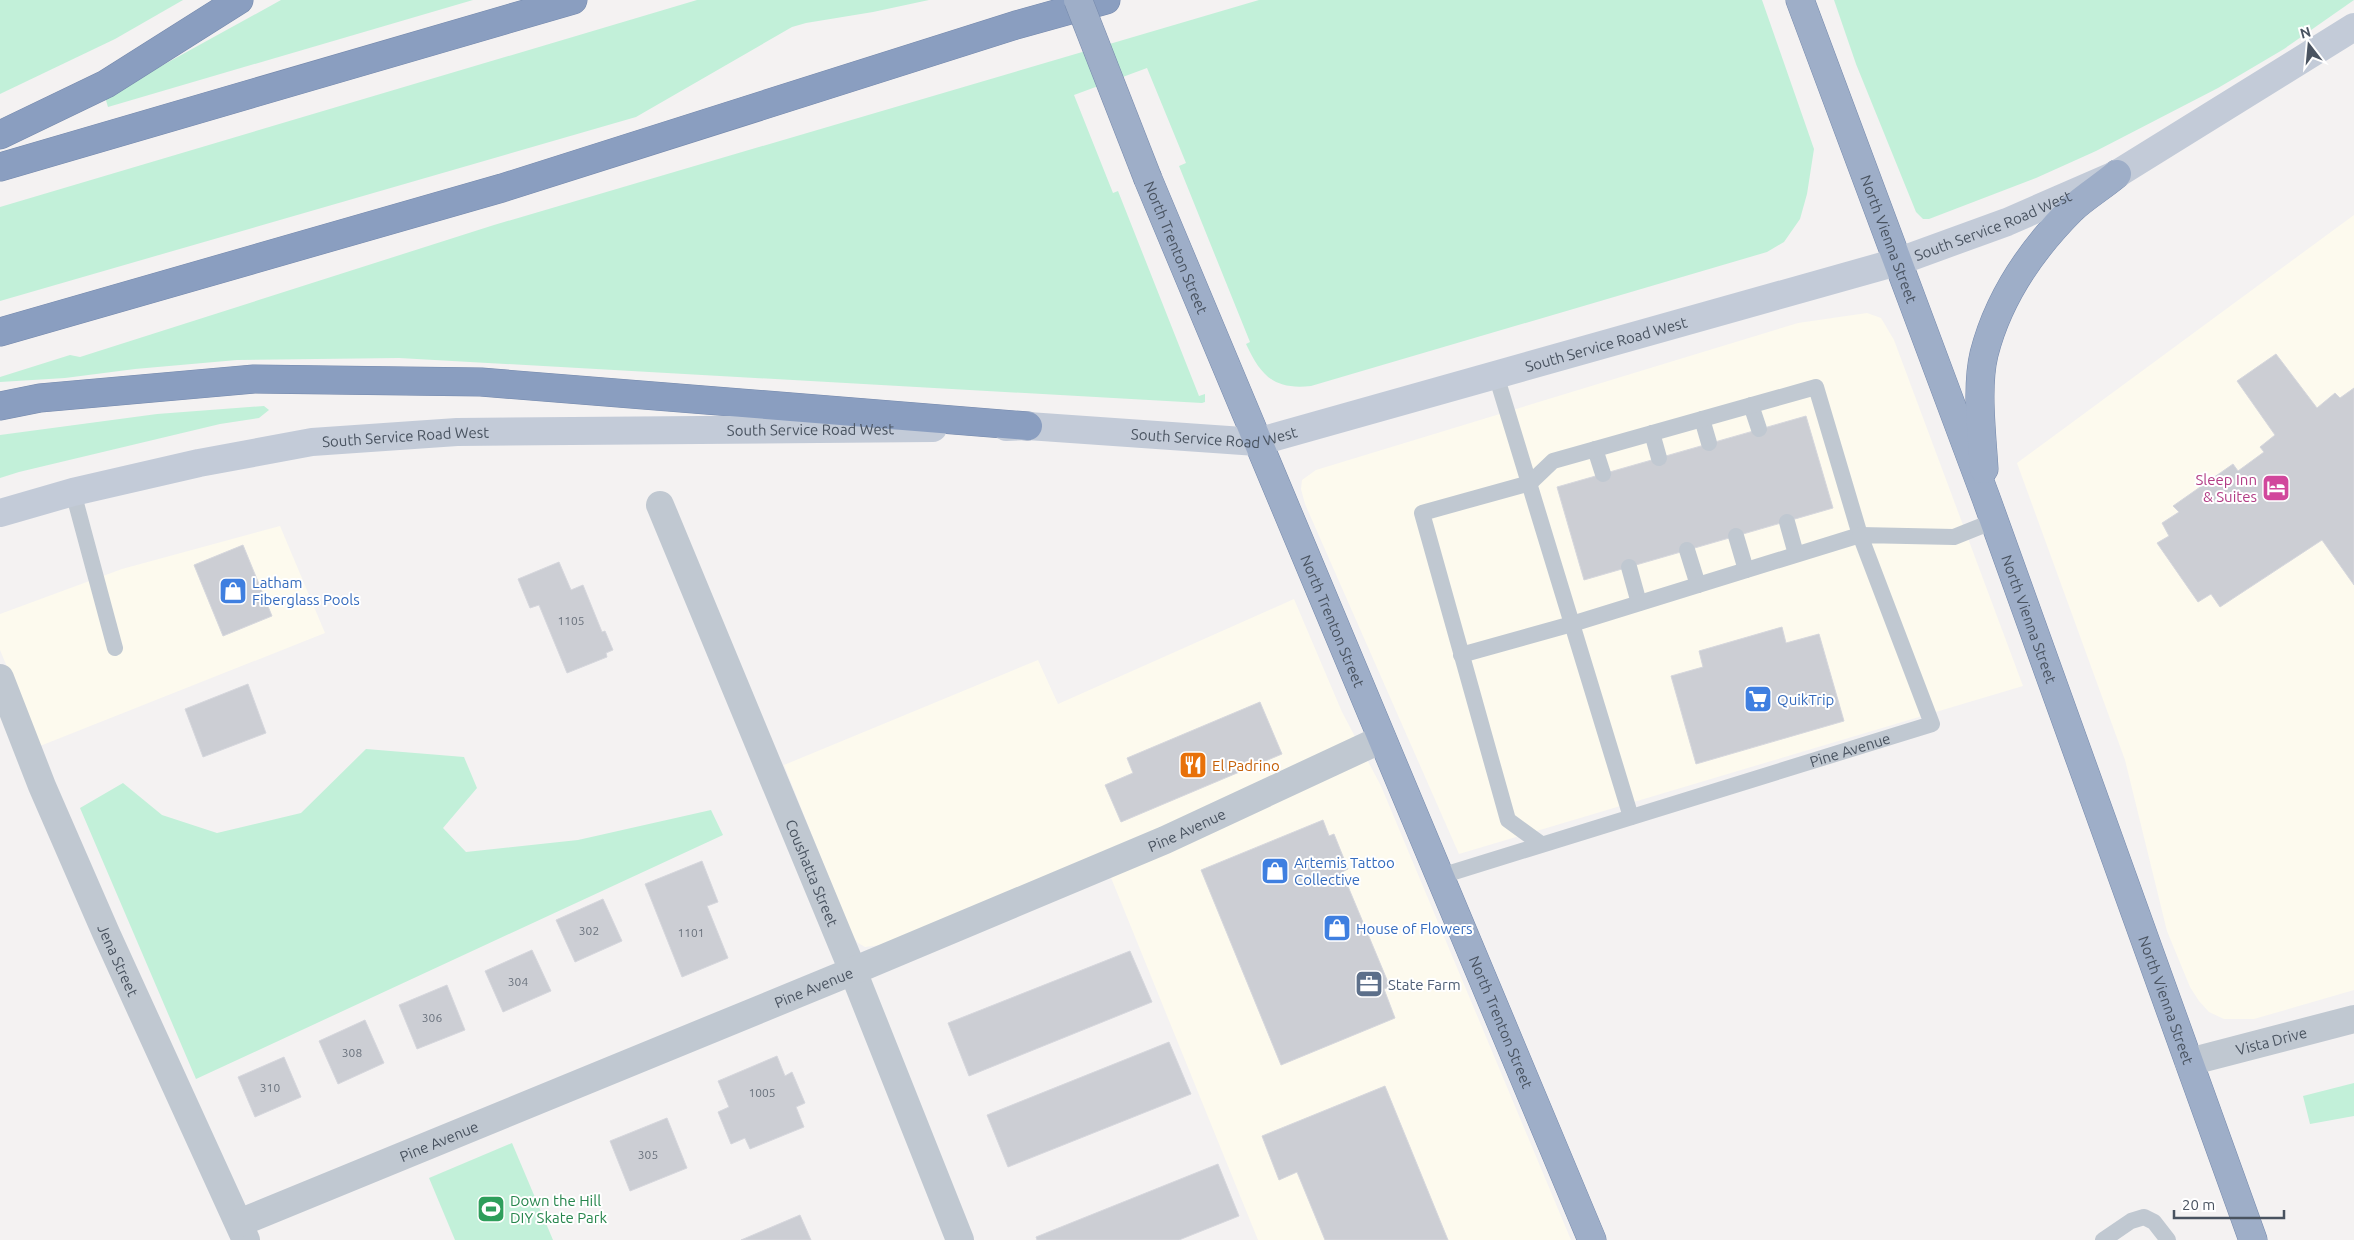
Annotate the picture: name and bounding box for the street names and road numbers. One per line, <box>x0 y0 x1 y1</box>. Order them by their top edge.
street label: North Vienna Street <box>1858 173 1921 305</box>
street label: North Trenton Street <box>1141 178 1212 316</box>
street label: South Service Road West <box>1912 186 2074 264</box>
street label: South Service Road West <box>1523 313 1689 375</box>
street label: South Service Road West <box>727 420 894 438</box>
street label: South Service Road West <box>322 423 489 450</box>
street label: South Service Road West <box>1130 423 1299 451</box>
street label: North Trenton Street <box>1298 552 1368 690</box>
street label: North Vienna Street <box>1999 552 2060 685</box>
street label: Pine Avenue <box>1807 729 1892 770</box>
street label: Pine Avenue <box>1145 805 1228 855</box>
street label: Coushatta Street <box>783 817 842 929</box>
street label: Jena Street <box>95 921 142 999</box>
street label: North Vienna Street <box>2136 933 2198 1067</box>
street label: North Trenton Street <box>1466 953 1537 1091</box>
street label: Pine Avenue <box>772 963 855 1011</box>
street label: Vista Drive <box>2234 1023 2309 1058</box>
street label: Pine Avenue <box>397 1117 481 1165</box>

